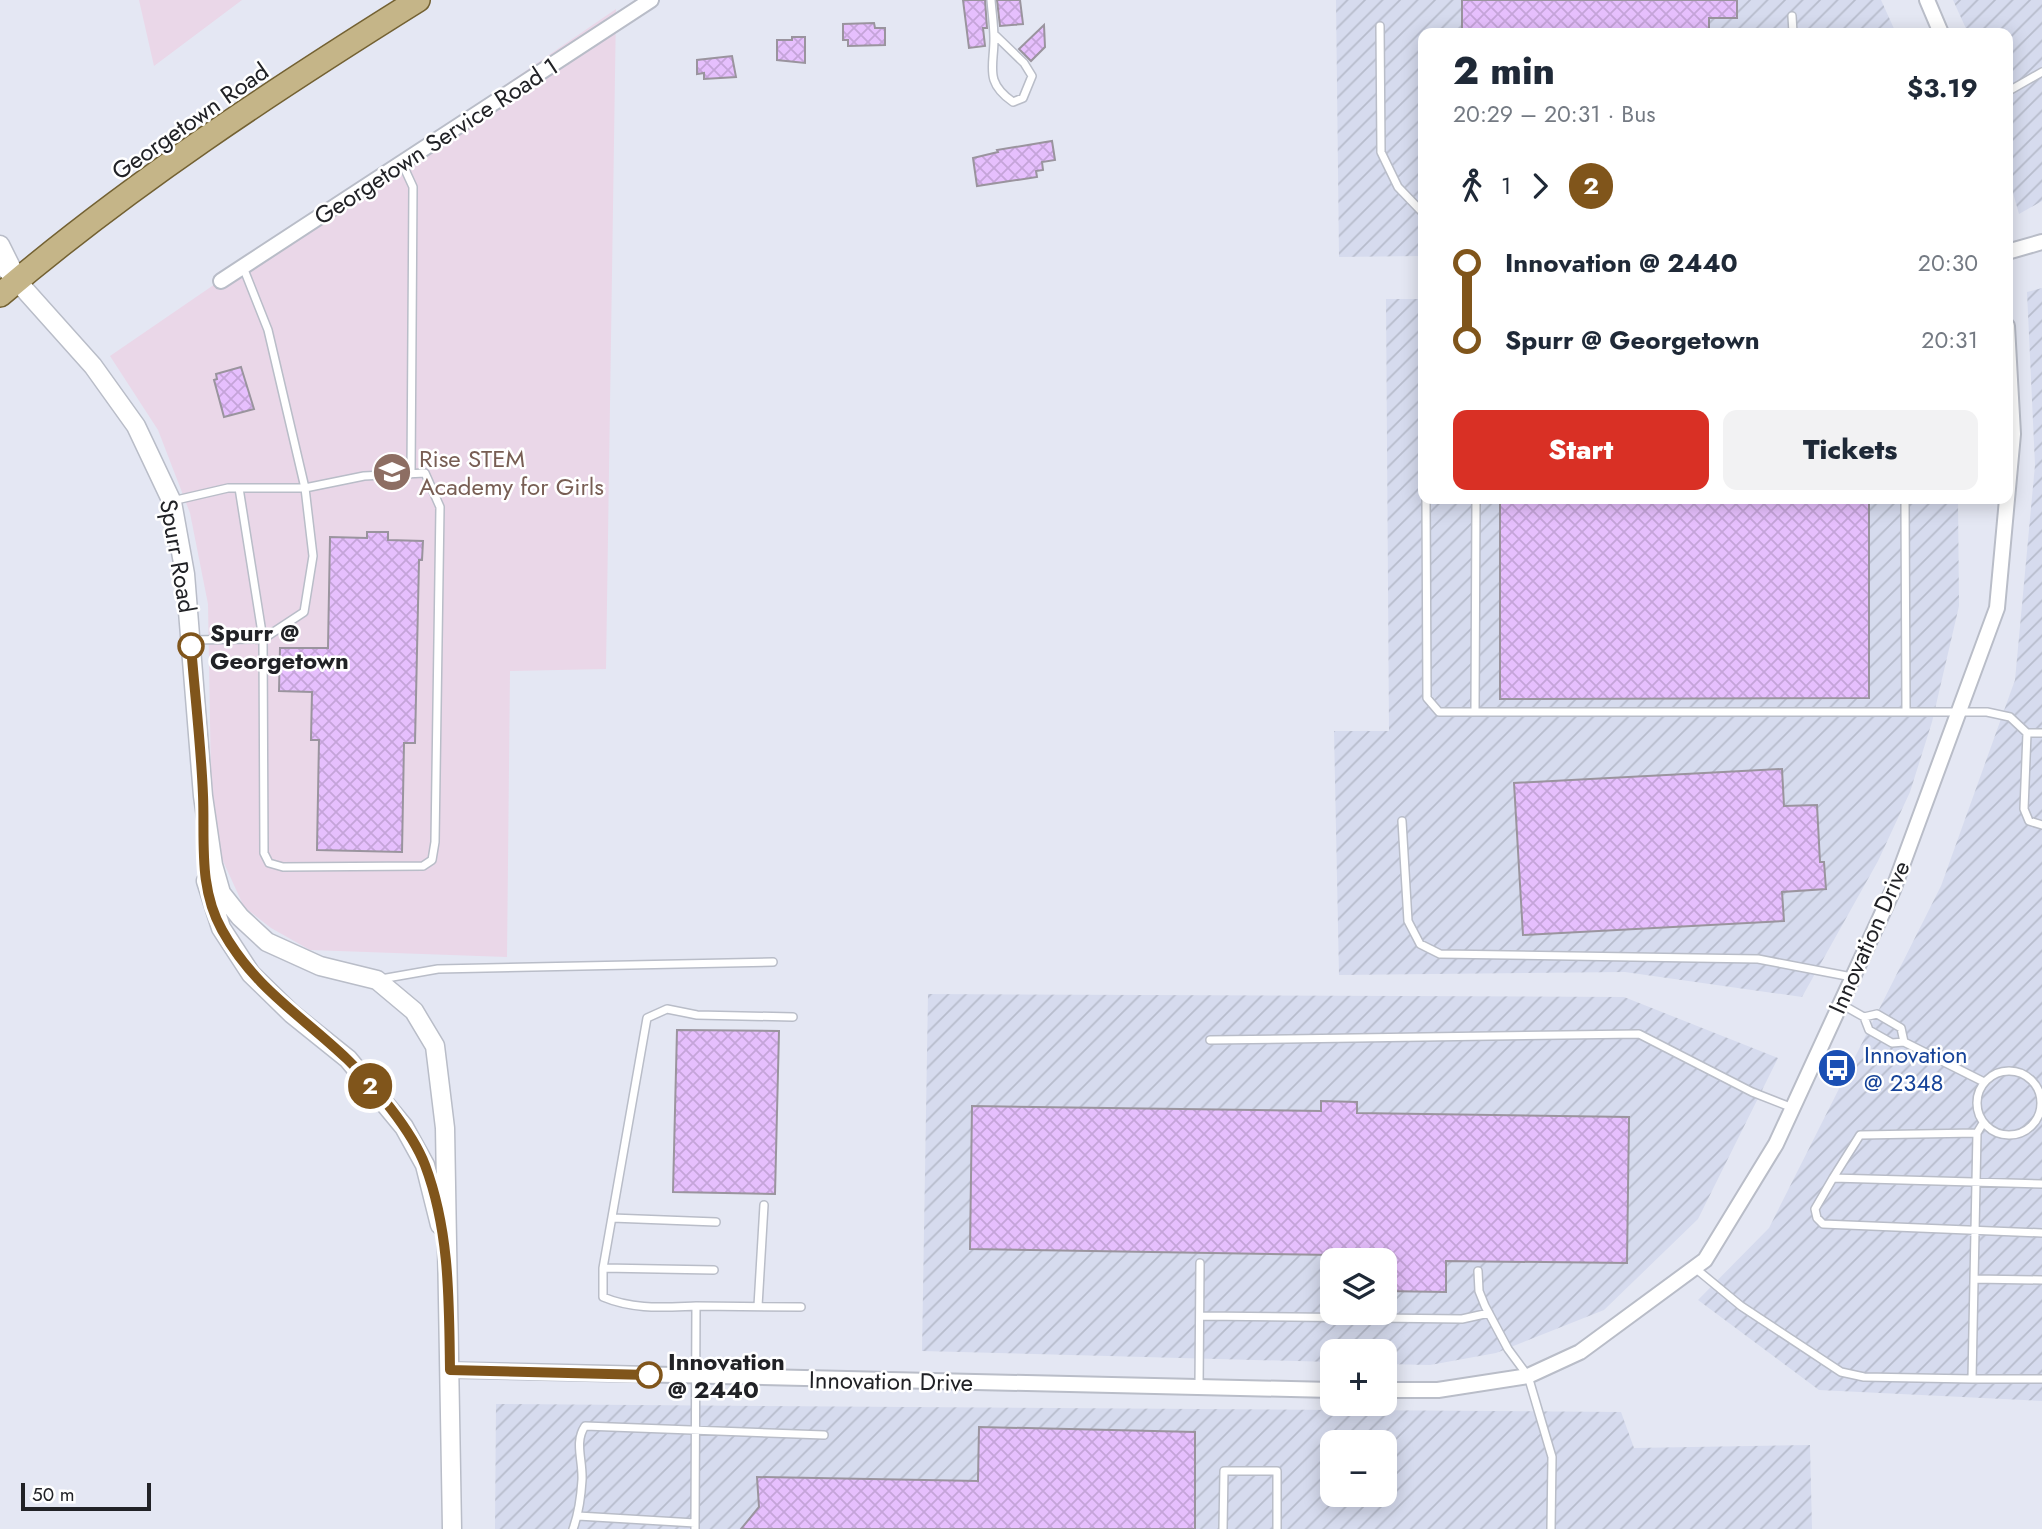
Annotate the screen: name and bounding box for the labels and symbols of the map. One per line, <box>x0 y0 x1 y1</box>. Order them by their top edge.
street label: Georgetown Service Road 1 <box>307 49 565 233</box>
street label: Georgetown Road <box>104 54 276 188</box>
place label: Rise STEM Academy for Girls <box>419 441 604 504</box>
school or university icon: Rise STEM Academy for Girls <box>371 451 413 493</box>
street label: Spurr Road <box>151 496 205 616</box>
place label: Spurr @ Georgetown <box>210 615 349 678</box>
marker: Spurr @ Georgetown <box>178 633 204 659</box>
street label: Innovation Drive <box>1820 855 1918 1019</box>
place label: Innovation @ 2348 <box>1864 1037 1968 1100</box>
bus stop icon: Innovation @ 2348 <box>1816 1047 1858 1089</box>
line badge: 2 <box>347 1063 393 1109</box>
place label: Innovation @ 2440 <box>668 1344 785 1407</box>
marker: Innovation @ 2440 <box>636 1362 662 1388</box>
street label: Innovation Drive <box>809 1362 973 1400</box>
scale bar <box>21 1480 150 1512</box>

